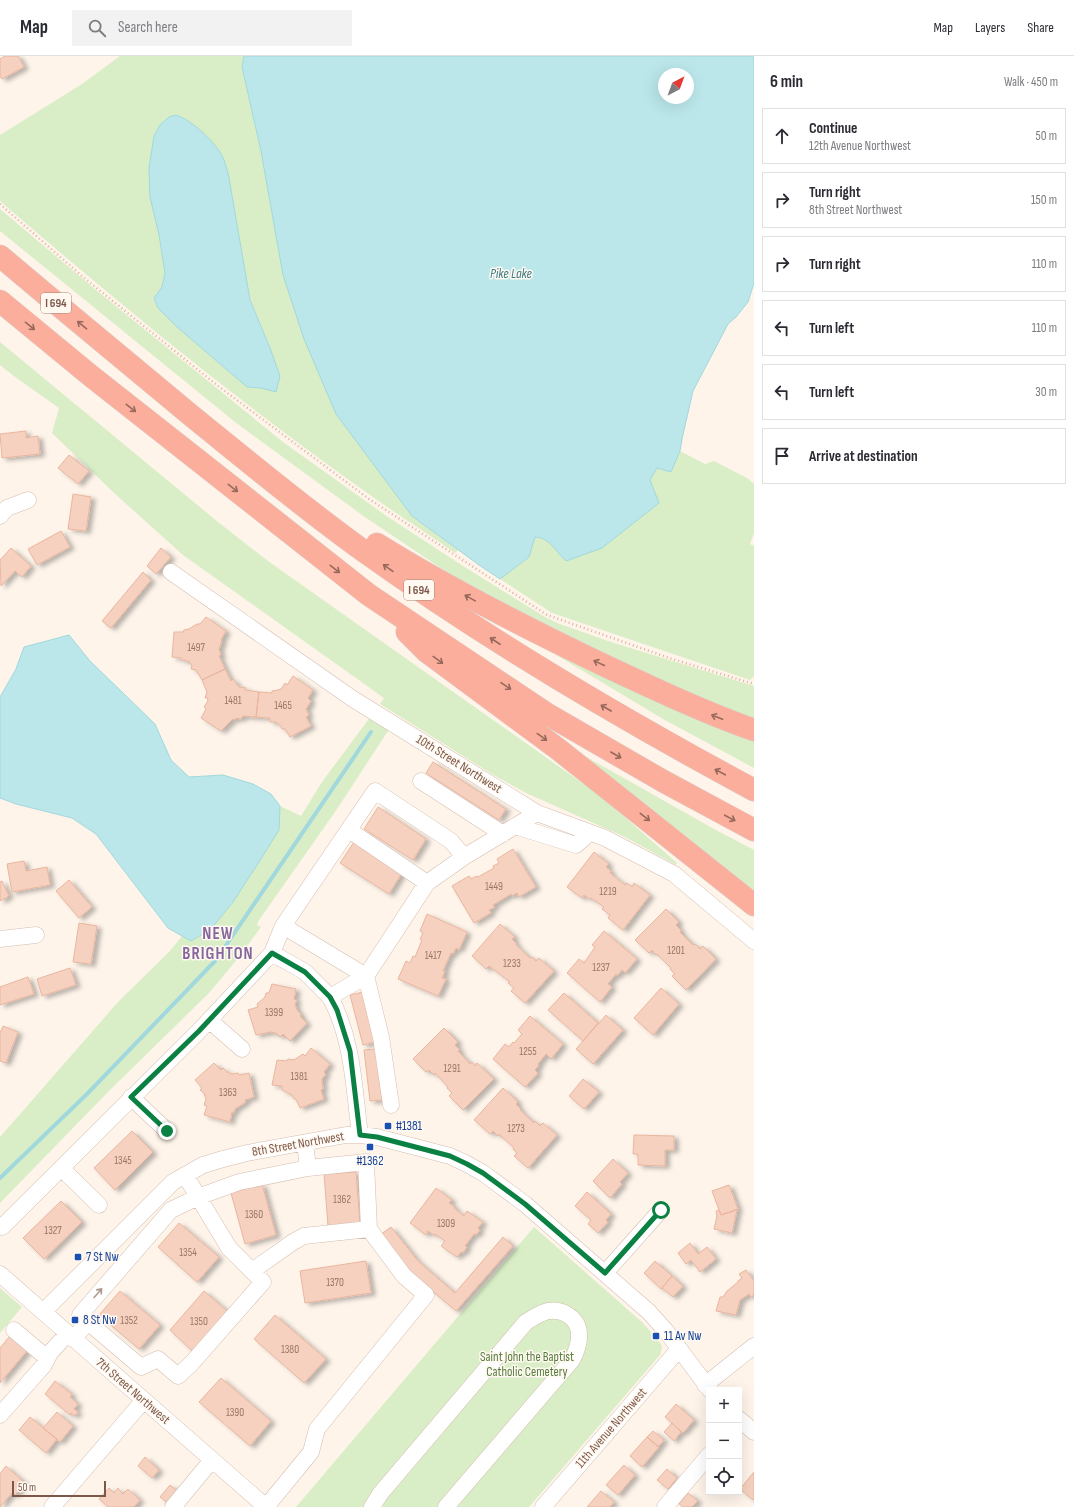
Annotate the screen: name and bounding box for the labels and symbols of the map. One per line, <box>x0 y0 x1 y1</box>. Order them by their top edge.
north arrow <box>658 68 694 104</box>
water label: Pike Lake <box>490 265 533 282</box>
road number: I 694 <box>41 293 71 313</box>
one-way arrow <box>76 320 87 329</box>
one-way arrow <box>25 322 36 330</box>
one-way arrow <box>126 403 137 412</box>
one-way arrow <box>228 484 239 493</box>
one-way arrow <box>330 564 341 573</box>
one-way arrow <box>382 564 393 572</box>
road number: I 694 <box>404 580 434 600</box>
one-way arrow <box>465 594 477 602</box>
one-way arrow <box>490 637 501 645</box>
house number: 1497 <box>187 641 205 654</box>
one-way arrow <box>432 656 443 664</box>
one-way arrow <box>594 659 606 666</box>
one-way arrow <box>500 682 511 690</box>
house number: 1481 <box>224 694 242 707</box>
house number: 1465 <box>274 699 292 712</box>
one-way arrow <box>600 704 612 712</box>
one-way arrow <box>712 712 724 720</box>
street label: 10th Street Northwest <box>413 731 505 797</box>
one-way arrow <box>537 733 548 741</box>
one-way arrow <box>610 751 622 759</box>
one-way arrow <box>714 768 726 775</box>
one-way arrow <box>639 813 650 822</box>
one-way arrow <box>724 814 736 822</box>
house number: 1449 <box>485 880 503 893</box>
house number: 1219 <box>599 885 617 898</box>
district label: NEW BRIGHTON <box>182 924 254 964</box>
house number: 1201 <box>667 944 685 957</box>
house number: 1417 <box>425 949 442 962</box>
house number: 1233 <box>503 957 521 970</box>
house number: 1237 <box>592 961 610 974</box>
house number: 1399 <box>265 1006 283 1019</box>
house number: 1255 <box>519 1045 537 1058</box>
house number: 1291 <box>443 1062 461 1075</box>
house number: 1381 <box>290 1070 308 1083</box>
house number: 1363 <box>219 1086 237 1099</box>
place label: #1381 <box>396 1118 423 1134</box>
marker: #1381 <box>383 1121 393 1131</box>
route end <box>158 1122 176 1140</box>
house number: 1273 <box>507 1122 525 1135</box>
street label: 8th Street Northwest <box>251 1128 345 1160</box>
marker: #1362 <box>365 1142 375 1152</box>
place label: #1362 <box>356 1153 384 1169</box>
house number: 1345 <box>114 1154 132 1167</box>
house number: 1362 <box>333 1193 351 1206</box>
route start <box>652 1201 670 1219</box>
house number: 1360 <box>245 1208 263 1221</box>
house number: 1309 <box>437 1217 455 1230</box>
house number: 1327 <box>44 1224 62 1237</box>
house number: 1354 <box>179 1246 197 1259</box>
place label: 7 St Nw <box>86 1249 119 1265</box>
marker: 7 St Nw <box>73 1252 83 1262</box>
house number: 1370 <box>326 1276 344 1289</box>
one-way arrow <box>94 1288 103 1299</box>
place label: 8 St Nw <box>83 1312 117 1328</box>
house number: 1352 <box>120 1314 138 1327</box>
marker: 8 St Nw <box>70 1315 80 1325</box>
house number: 1350 <box>190 1315 208 1328</box>
place label: 11 Av Nw <box>664 1328 702 1344</box>
marker: 11 Av Nw <box>651 1331 661 1341</box>
house number: 1380 <box>281 1343 299 1356</box>
park label: Saint John the Baptist Catholic Cemetery <box>480 1349 574 1380</box>
street label: 7th Street Northwest <box>93 1354 173 1428</box>
street label: 11th Avenue Northwest <box>572 1385 650 1471</box>
house number: 1390 <box>226 1406 244 1419</box>
scale bar <box>12 1479 106 1498</box>

